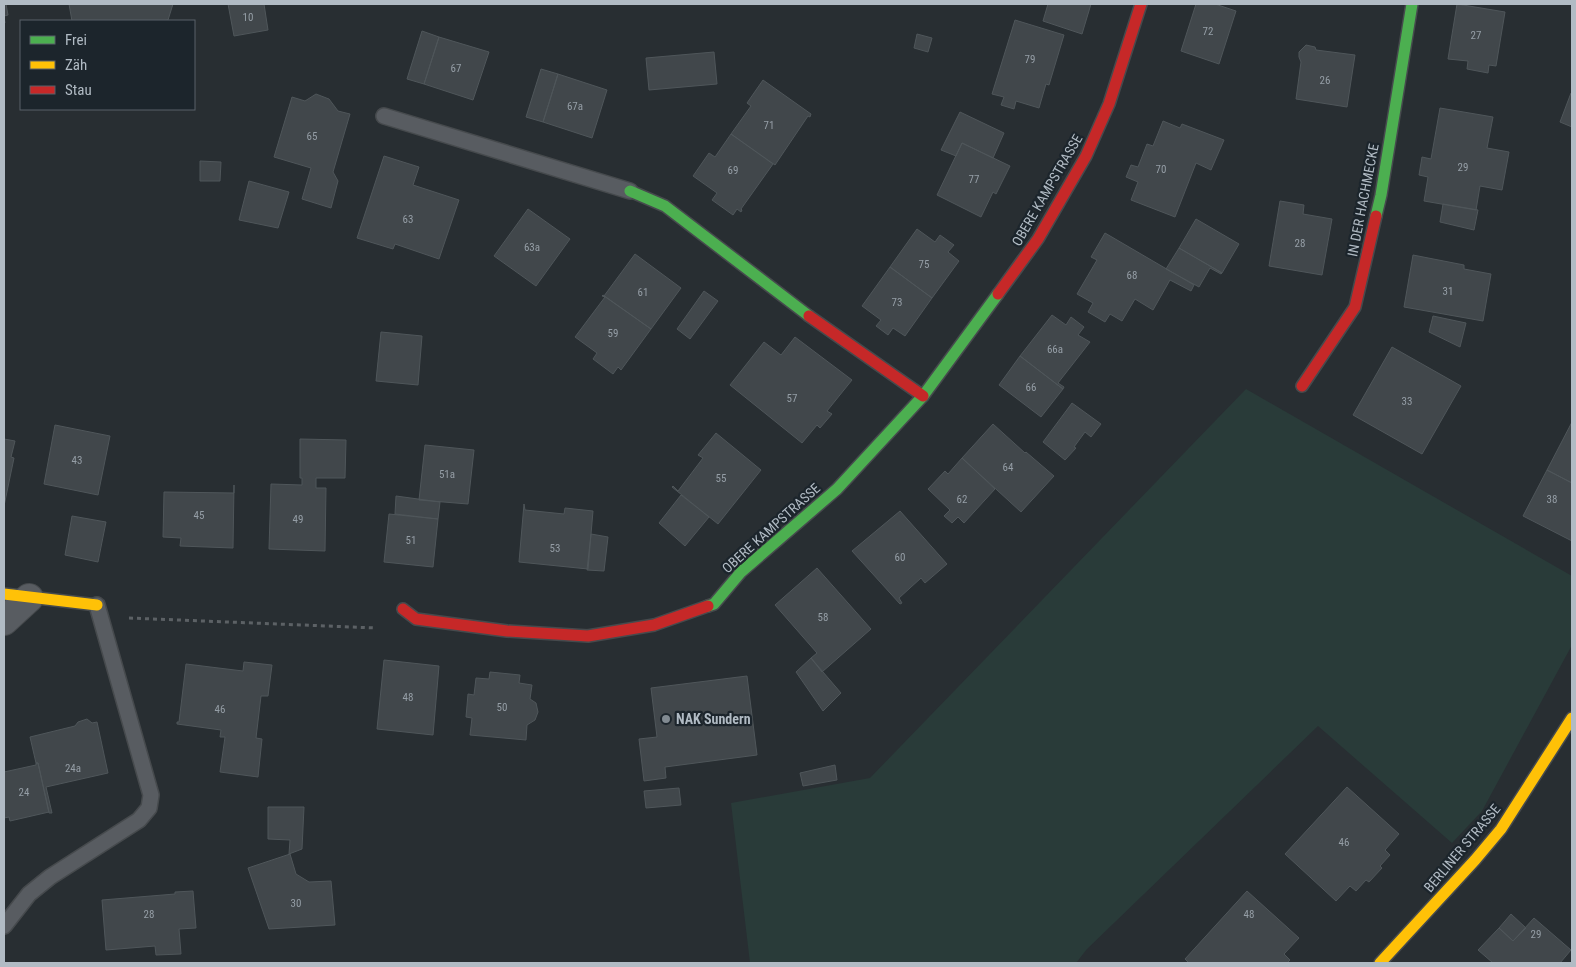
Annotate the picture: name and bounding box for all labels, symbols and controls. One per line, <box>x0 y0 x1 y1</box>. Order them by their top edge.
house number: 10 <box>243 11 253 24</box>
legend <box>20 20 195 110</box>
house number: 72 <box>1203 25 1213 38</box>
house number: 27 <box>1471 29 1481 42</box>
text: Frei <box>65 31 87 49</box>
house number: 79 <box>1025 53 1035 66</box>
text: Zäh <box>65 56 87 74</box>
house number: 67 <box>451 62 461 75</box>
house number: 26 <box>1320 74 1330 87</box>
text: Stau <box>65 81 92 99</box>
house number: 67a <box>567 100 583 113</box>
house number: 71 <box>764 119 774 132</box>
house number: 65 <box>307 130 317 143</box>
street label: OBERE KAMPSTRASSE <box>1009 131 1085 249</box>
street label: IN DER HACHMECKE <box>1344 142 1382 258</box>
house number: 29 <box>1458 161 1468 174</box>
house number: 70 <box>1156 163 1166 176</box>
house number: 69 <box>728 164 738 177</box>
house number: 77 <box>969 173 979 186</box>
house number: 63 <box>403 213 413 226</box>
house number: 28 <box>1295 237 1305 250</box>
house number: 63a <box>524 241 540 254</box>
house number: 75 <box>919 258 929 271</box>
house number: 68 <box>1127 269 1137 282</box>
house number: 31 <box>1443 285 1453 298</box>
house number: 61 <box>638 286 648 299</box>
house number: 73 <box>892 296 902 309</box>
house number: 59 <box>608 327 618 340</box>
house number: 66a <box>1047 343 1063 356</box>
house number: 66 <box>1026 381 1036 394</box>
house number: 57 <box>787 392 797 405</box>
house number: 33 <box>1402 395 1412 408</box>
house number: 43 <box>72 454 82 467</box>
house number: 64 <box>1003 461 1014 474</box>
house number: 51a <box>439 468 455 481</box>
house number: 55 <box>716 472 726 485</box>
street label: OBERE KAMPSTRASSE <box>719 480 823 576</box>
house number: 62 <box>957 493 967 506</box>
house number: 38 <box>1547 493 1557 506</box>
house number: 45 <box>194 509 204 522</box>
house number: 49 <box>293 513 303 526</box>
house number: 51 <box>406 534 416 547</box>
house number: 53 <box>550 542 560 555</box>
house number: 60 <box>895 551 905 564</box>
house number: 58 <box>818 611 828 624</box>
house number: 48 <box>403 691 413 704</box>
house number: 50 <box>497 701 507 714</box>
house number: 46 <box>215 703 225 716</box>
place label: NAK Sundern <box>676 711 751 727</box>
marker: NAK Sundern <box>660 713 672 725</box>
house number: 24a <box>65 762 81 775</box>
house number: 24 <box>19 786 30 799</box>
street label: BERLINER STRASSE <box>1421 801 1504 895</box>
house number: 46 <box>1339 836 1349 849</box>
house number: 30 <box>291 897 301 910</box>
house number: 28 <box>144 908 154 921</box>
house number: 48 <box>1244 908 1254 921</box>
house number: 29 <box>1531 928 1541 941</box>

